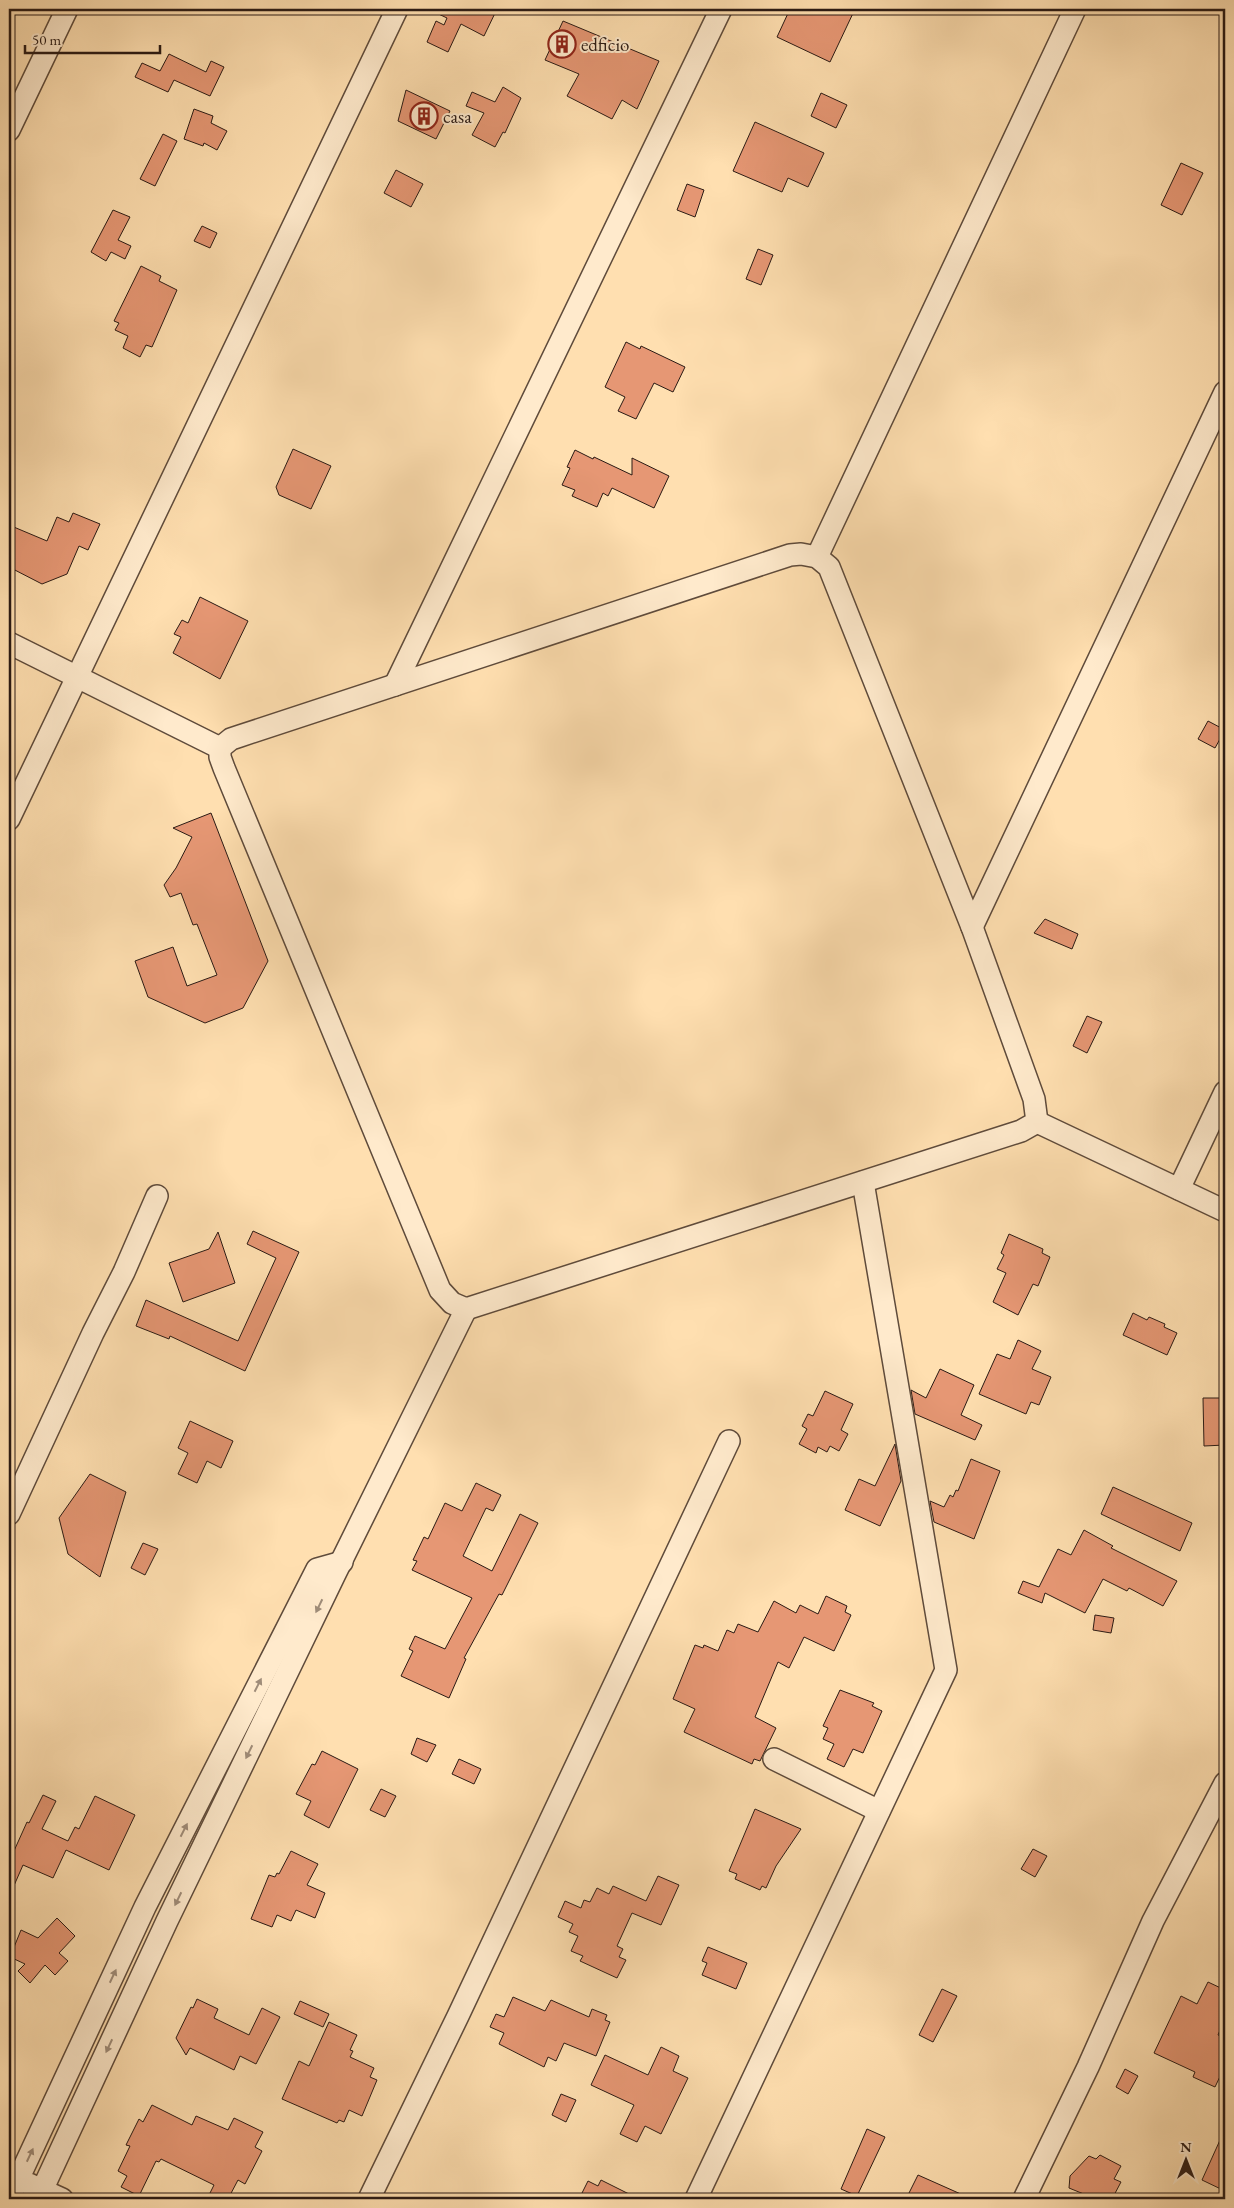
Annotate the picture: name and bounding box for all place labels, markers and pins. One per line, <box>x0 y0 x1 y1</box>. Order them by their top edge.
building icon: edficio <box>547 29 577 59</box>
place label: edficio <box>581 32 629 57</box>
building icon: casa <box>409 101 439 131</box>
place label: casa <box>443 104 472 129</box>

